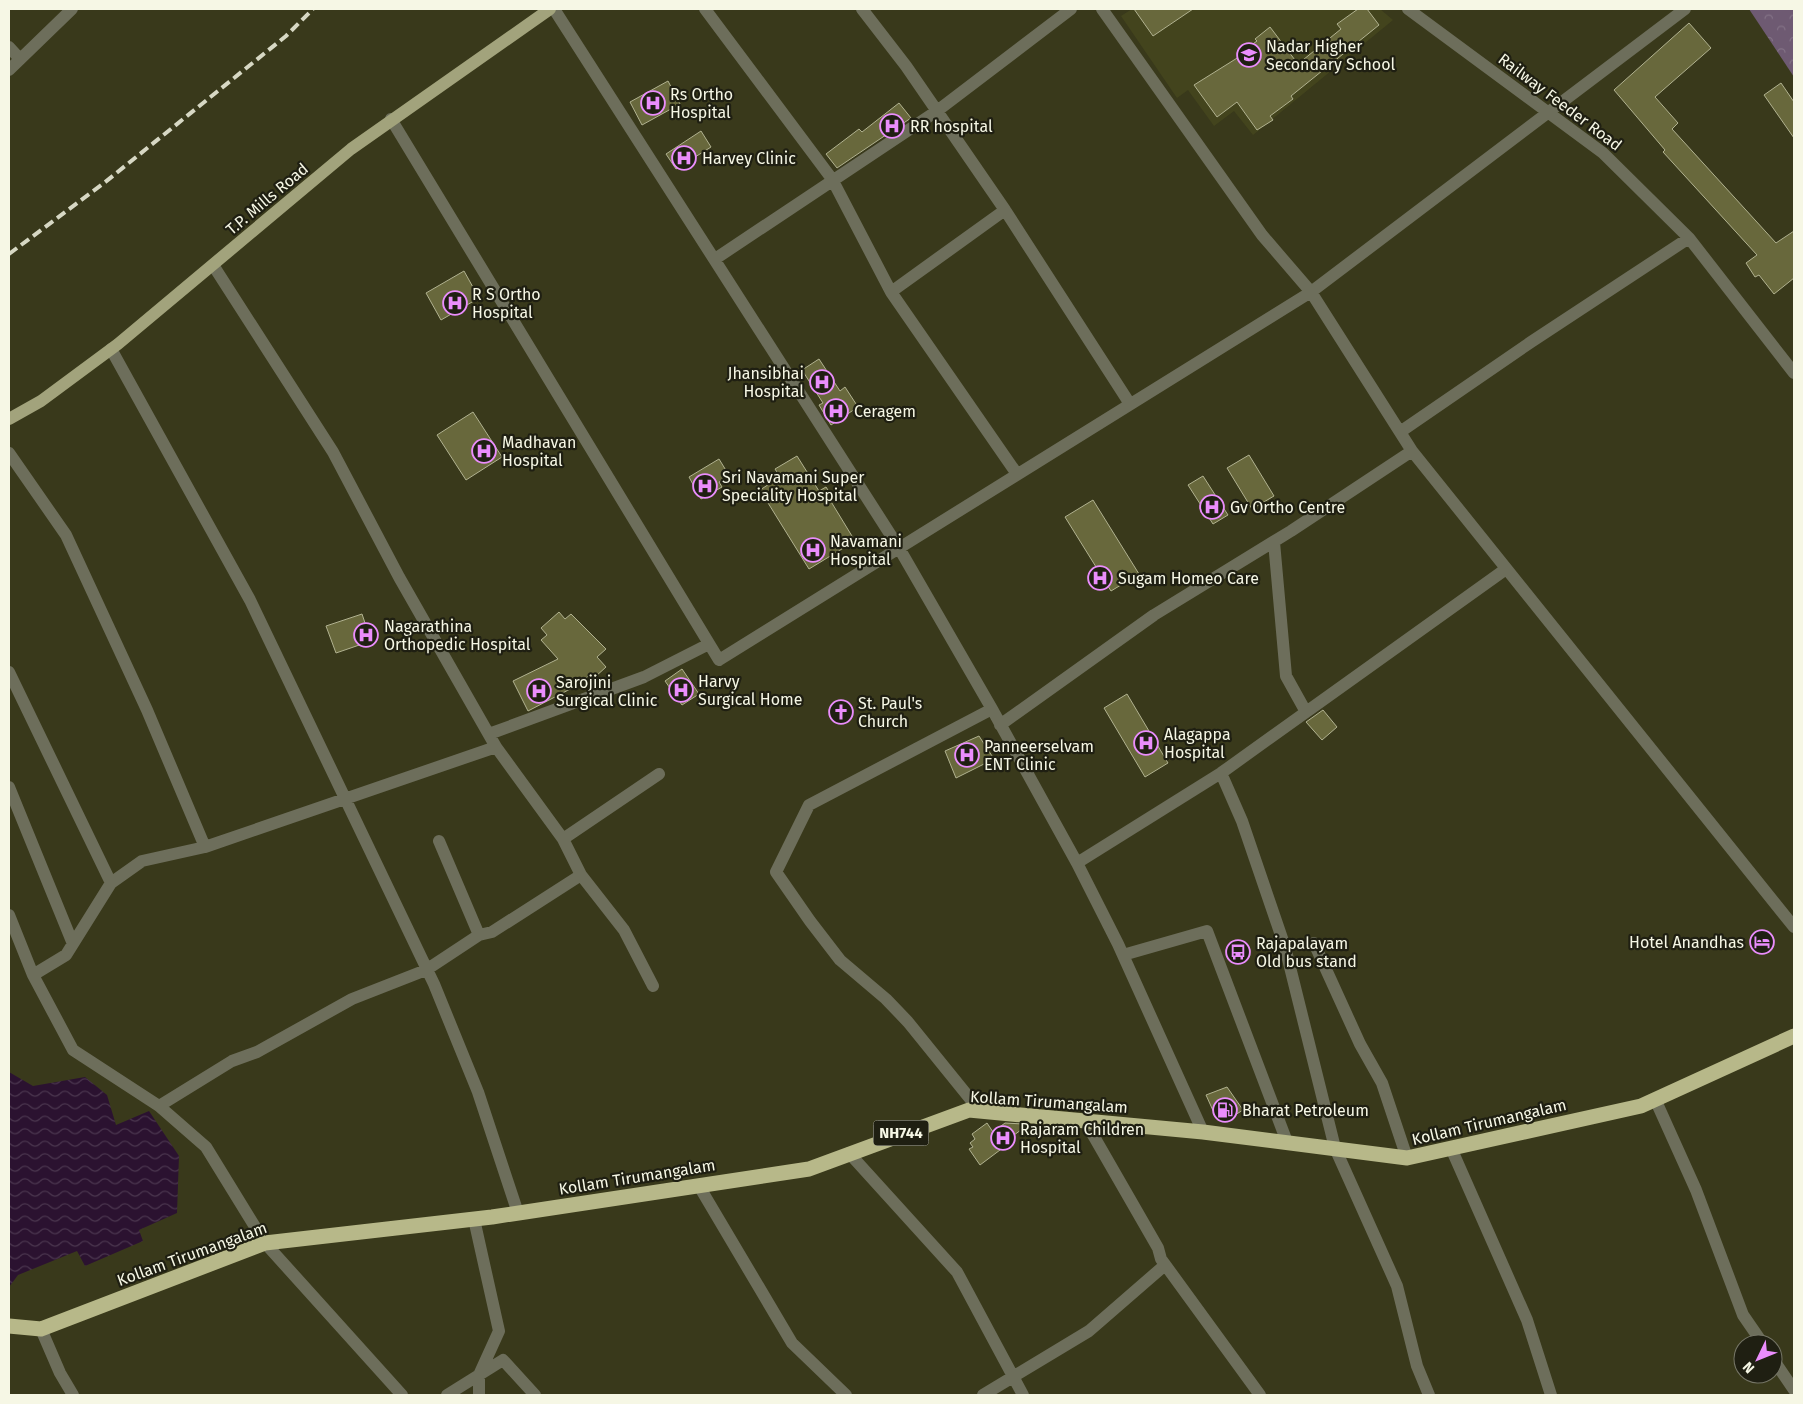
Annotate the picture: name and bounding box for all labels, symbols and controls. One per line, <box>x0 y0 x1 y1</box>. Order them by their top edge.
place label: Nadar Higher Secondary School <box>1266 37 1395 74</box>
school or university icon: Nadar Higher Secondary School <box>1236 42 1262 68</box>
street label: Railway Feeder Road <box>1495 49 1625 155</box>
place label: Rs Ortho Hospital <box>670 85 733 122</box>
hospital icon: Rs Ortho Hospital <box>640 90 666 116</box>
hospital icon: RR hospital <box>879 113 905 139</box>
place label: RR hospital <box>910 117 993 136</box>
hospital icon: Harvey Clinic <box>671 145 697 171</box>
place label: Harvey Clinic <box>702 149 796 168</box>
street label: T.P. Mills Road <box>222 159 312 239</box>
place label: R S Ortho Hospital <box>472 285 541 322</box>
hospital icon: R S Ortho Hospital <box>442 290 468 316</box>
place label: Jhansibhai Hospital <box>728 364 804 401</box>
hospital icon: Jhansibhai Hospital <box>809 369 835 395</box>
hospital icon: Ceragem <box>823 398 849 424</box>
place label: Ceragem <box>854 402 916 421</box>
place label: Madhavan Hospital <box>502 433 576 470</box>
hospital icon: Madhavan Hospital <box>471 438 497 464</box>
place label: Sri Navamani Super Speciality Hospital <box>722 468 865 505</box>
hospital icon: Sri Navamani Super Speciality Hospital <box>692 473 718 499</box>
hospital icon: Gv Ortho Centre <box>1199 494 1225 520</box>
place label: Gv Ortho Centre <box>1230 498 1345 517</box>
place label: Navamani Hospital <box>830 532 902 569</box>
hospital icon: Navamani Hospital <box>800 537 826 563</box>
hospital icon: Sugam Homeo Care <box>1087 565 1113 591</box>
place label: Sugam Homeo Care <box>1118 569 1259 588</box>
place label: Nagarathina Orthopedic Hospital <box>384 617 531 654</box>
hospital icon: Nagarathina Orthopedic Hospital <box>353 622 379 648</box>
place label: Harvy Surgical Home <box>698 672 802 709</box>
place label: Sarojini Surgical Clinic <box>556 673 658 710</box>
hospital icon: Harvy Surgical Home <box>668 677 694 703</box>
hospital icon: Sarojini Surgical Clinic <box>526 678 552 704</box>
place label: St. Paul's Church <box>858 694 922 731</box>
church icon: St. Paul's Church <box>828 699 854 725</box>
place label: Alagappa Hospital <box>1164 725 1231 762</box>
hospital icon: Alagappa Hospital <box>1133 730 1159 756</box>
place label: Panneerselvam ENT Clinic <box>984 737 1094 774</box>
hospital icon: Panneerselvam ENT Clinic <box>954 742 980 768</box>
hotel icon: Hotel Anandhas <box>1749 929 1775 955</box>
place label: Hotel Anandhas <box>1629 933 1744 952</box>
place label: Rajapalayam Old bus stand <box>1256 934 1357 971</box>
bus stop icon: Rajapalayam Old bus stand <box>1225 939 1251 965</box>
street label: Kollam Tirumangalam <box>969 1087 1129 1117</box>
street label: Kollam Tirumangalam <box>1410 1095 1568 1149</box>
fuel station icon: Bharat Petroleum <box>1212 1097 1238 1123</box>
place label: Bharat Petroleum <box>1242 1101 1369 1120</box>
road number: NH744 <box>874 1120 928 1146</box>
place label: Rajaram Children Hospital <box>1020 1120 1144 1157</box>
hospital icon: Rajaram Children Hospital <box>990 1125 1016 1151</box>
street label: Kollam Tirumangalam <box>557 1155 717 1199</box>
street label: Kollam Tirumangalam <box>114 1218 270 1290</box>
north arrow <box>1733 1334 1783 1384</box>
text: N <box>1739 1358 1758 1377</box>

